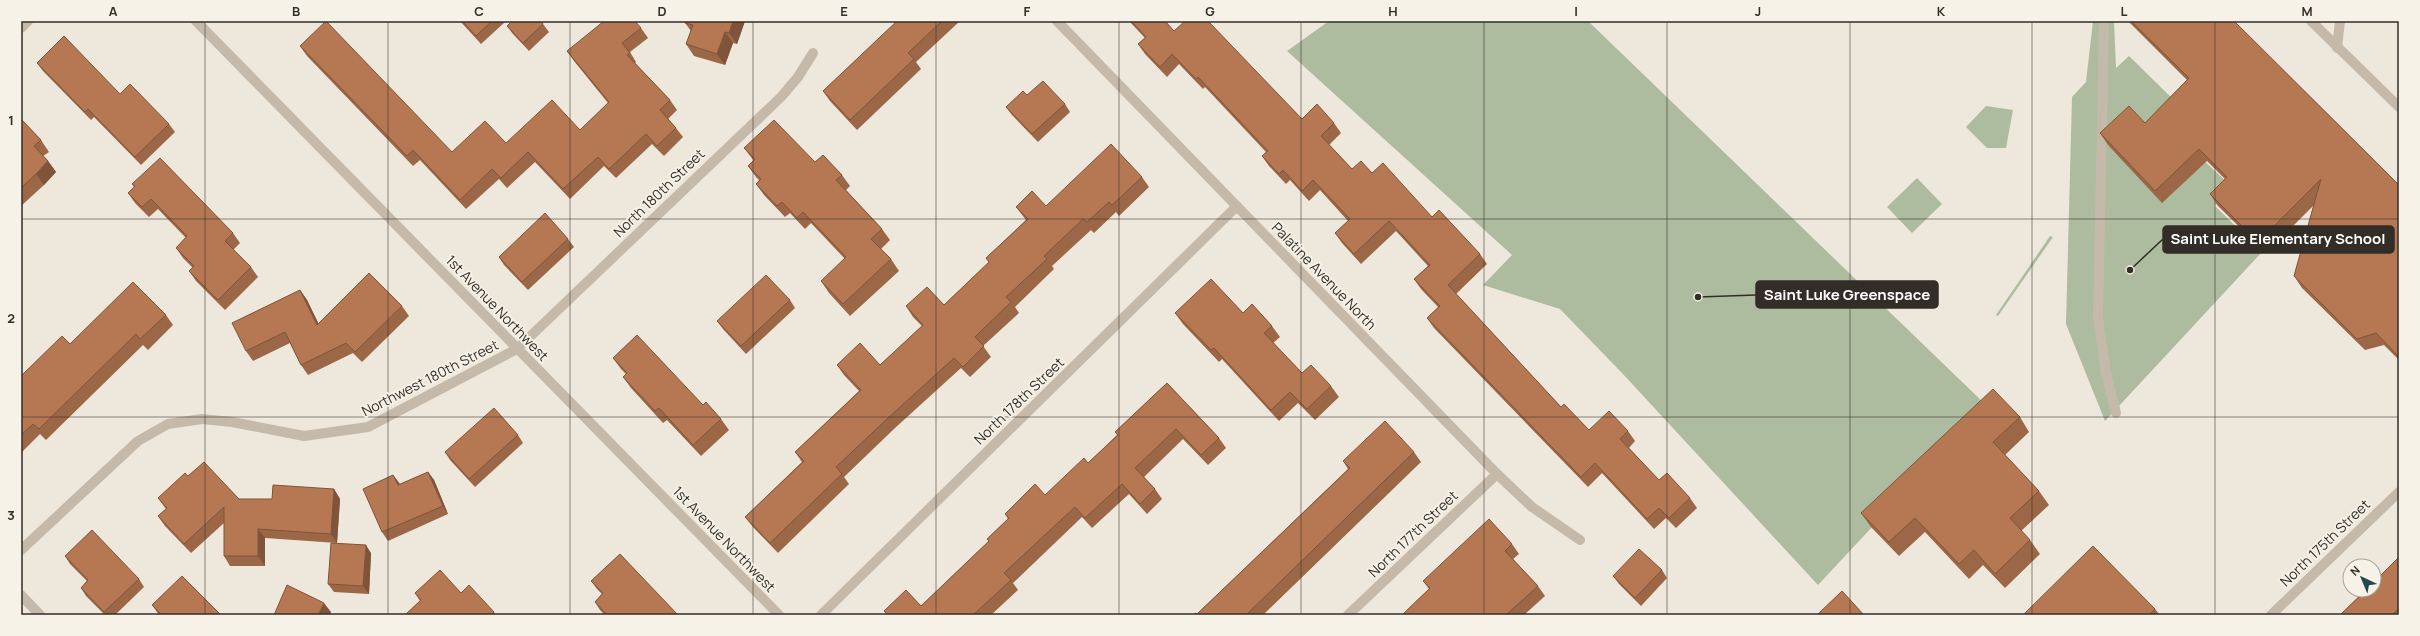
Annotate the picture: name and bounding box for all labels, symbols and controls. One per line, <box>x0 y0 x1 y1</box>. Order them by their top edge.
text: A <box>109 2 118 20</box>
text: B <box>292 2 300 20</box>
text: C <box>474 2 484 20</box>
text: D <box>657 2 667 20</box>
text: E <box>840 2 848 20</box>
text: F <box>1024 2 1031 20</box>
text: G <box>1205 2 1215 20</box>
text: H <box>1388 2 1398 20</box>
text: I <box>1574 2 1578 20</box>
text: J <box>1755 2 1761 20</box>
text: K <box>1937 2 1946 20</box>
text: L <box>2121 2 2128 20</box>
text: M <box>2301 2 2313 20</box>
text: 1 <box>8 111 14 129</box>
street label: North 180th Street <box>609 144 709 241</box>
street label: Palatine Avenue North <box>1268 218 1381 334</box>
callout: Saint Luke Elementary School <box>2163 226 2394 253</box>
text: Saint Luke Elementary School <box>2170 228 2386 249</box>
street label: 1st Avenue Northwest <box>442 251 553 365</box>
callout: Saint Luke Greenspace <box>1756 281 1938 308</box>
text: Saint Luke Greenspace <box>1764 284 1930 305</box>
text: 2 <box>7 309 15 327</box>
street label: Northwest 180th Street <box>358 335 502 420</box>
street label: North 178th Street <box>970 353 1068 448</box>
street label: 1st Avenue Northwest <box>669 482 780 596</box>
street label: North 177th Street <box>1364 486 1462 581</box>
street label: North 175th Street <box>2277 496 2373 590</box>
text: 3 <box>7 506 15 524</box>
north arrow <box>2342 558 2382 598</box>

